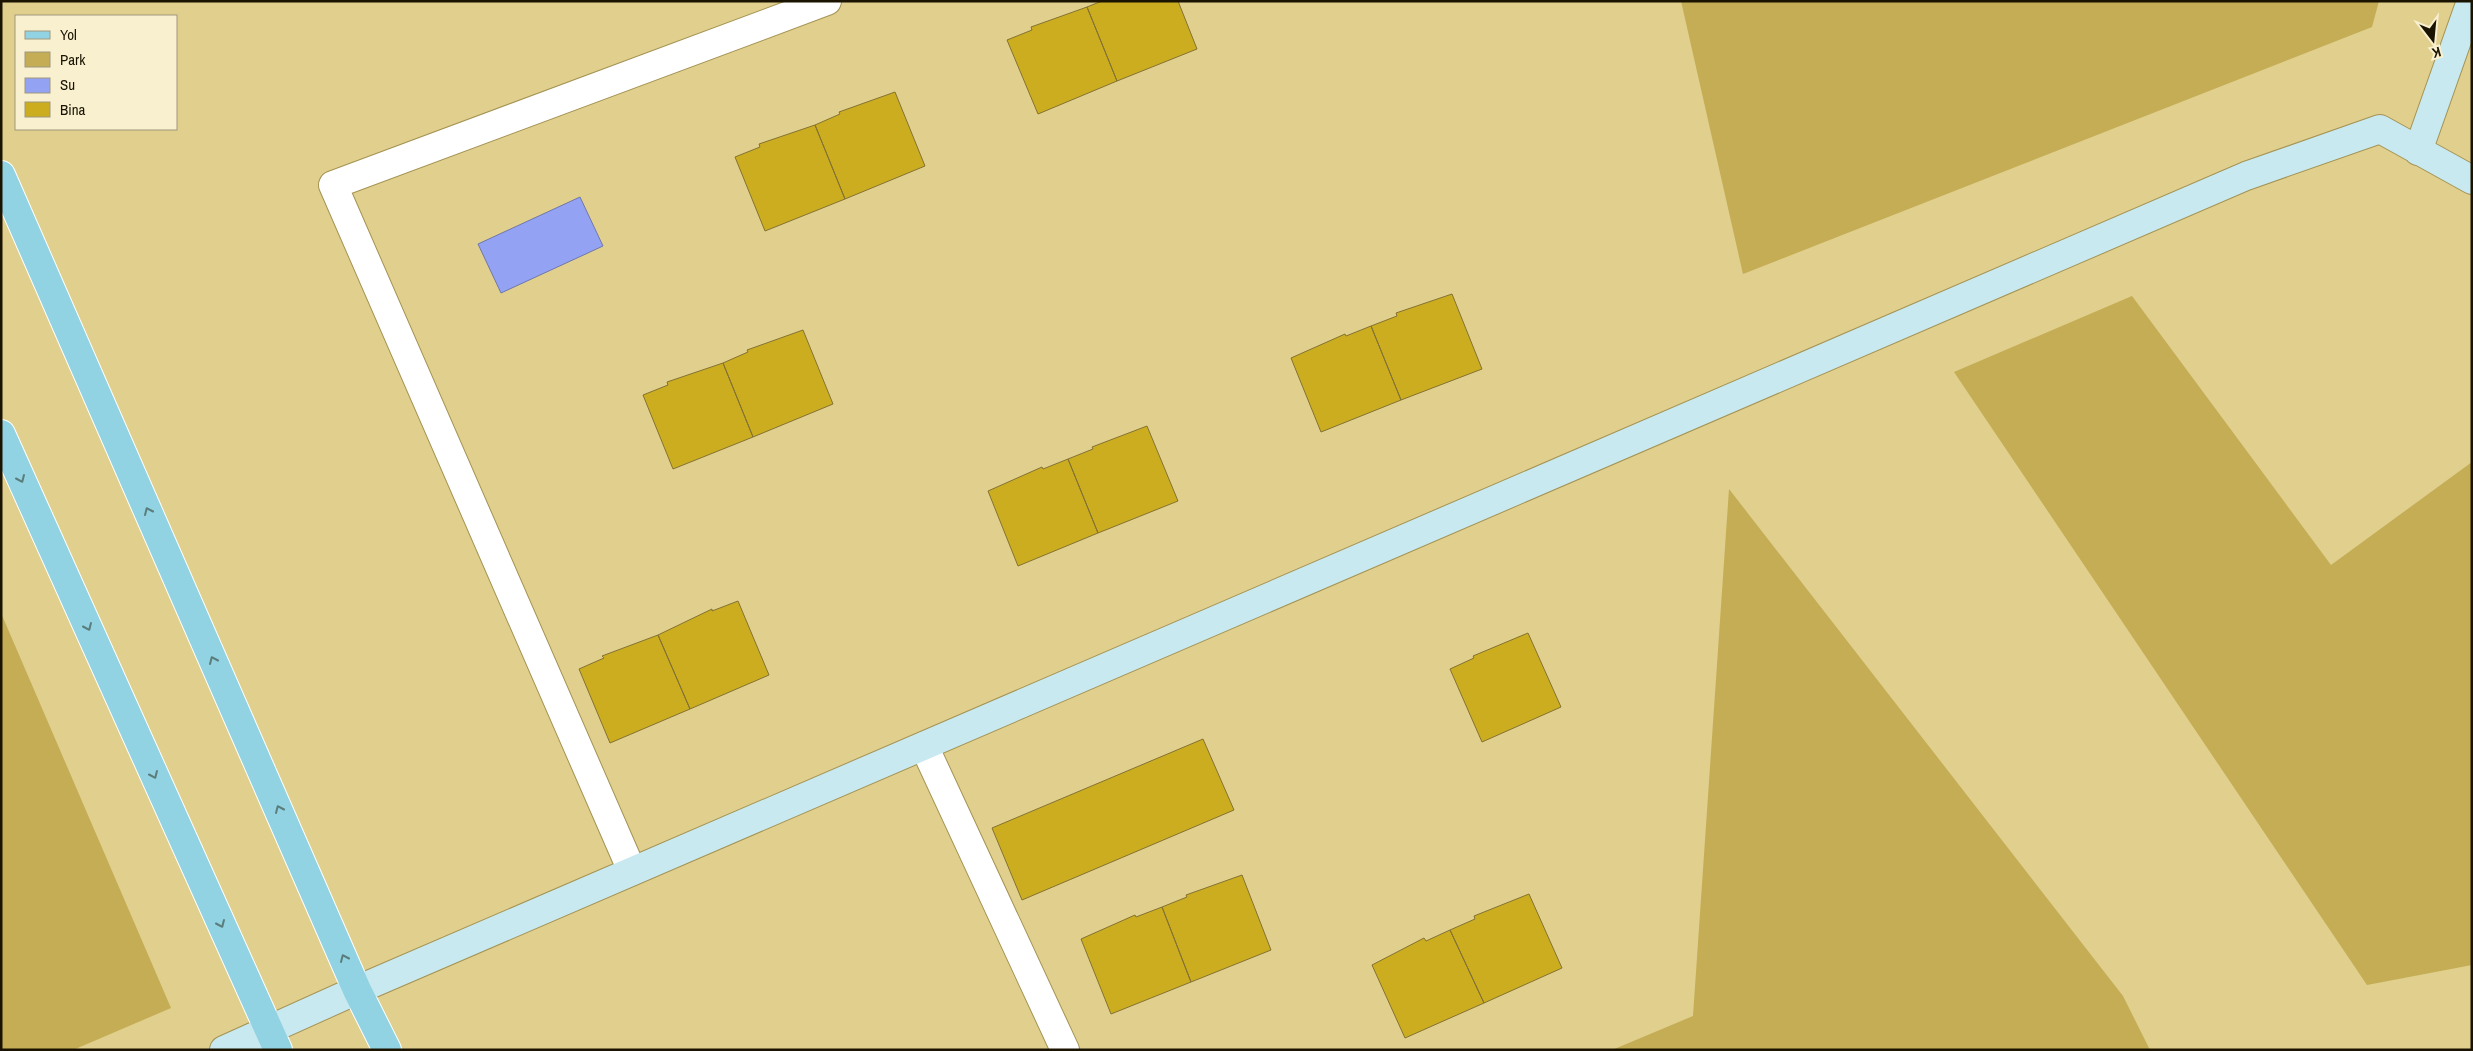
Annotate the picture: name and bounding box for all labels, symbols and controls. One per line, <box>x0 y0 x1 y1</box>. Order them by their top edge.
legend <box>15 15 178 130</box>
north arrow <box>2408 15 2458 65</box>
text: Yol <box>60 24 77 45</box>
text: K <box>2429 43 2443 62</box>
text: Park <box>60 49 86 70</box>
text: Su <box>60 74 75 95</box>
text: Bina <box>60 99 85 120</box>
one-way arrow <box>15 474 26 483</box>
one-way arrow <box>144 507 155 516</box>
one-way arrow <box>81 622 92 631</box>
one-way arrow <box>209 656 220 665</box>
one-way arrow <box>148 770 159 779</box>
one-way arrow <box>274 805 285 814</box>
one-way arrow <box>214 919 225 928</box>
one-way arrow <box>339 954 350 963</box>

